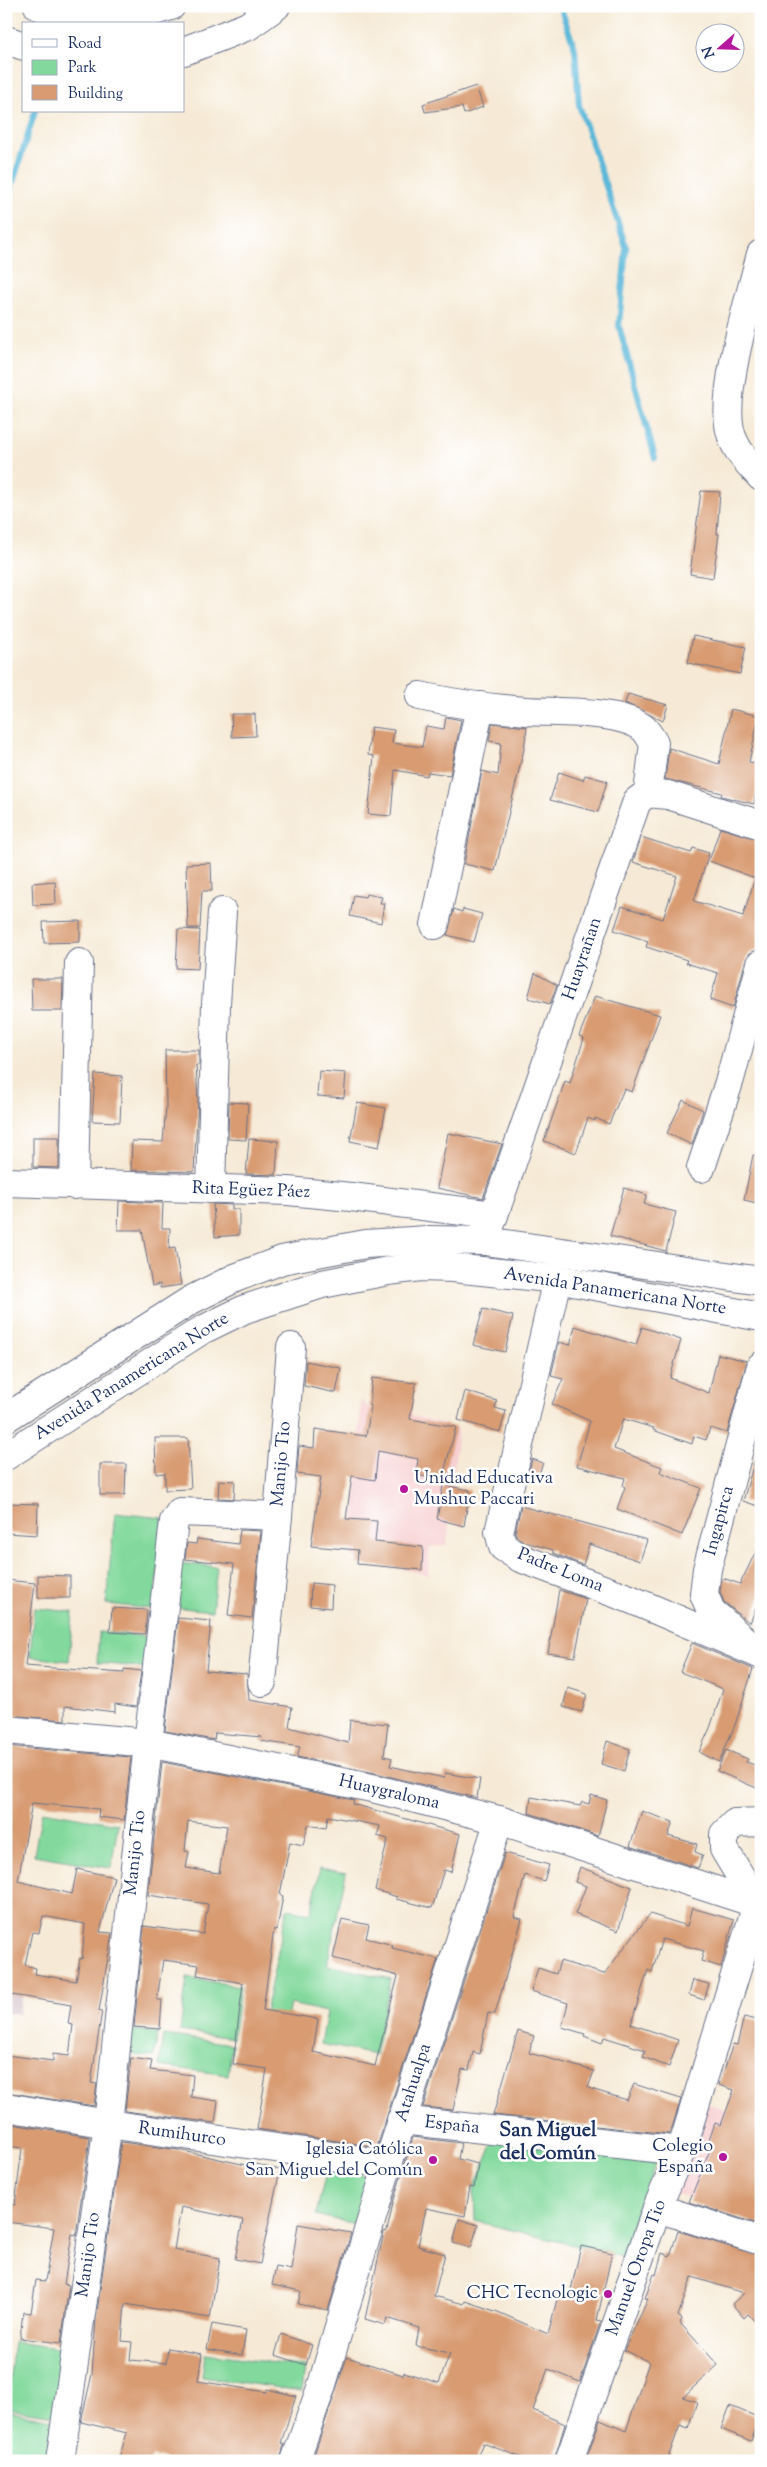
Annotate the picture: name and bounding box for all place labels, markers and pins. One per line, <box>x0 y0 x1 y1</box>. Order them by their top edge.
place label: Unidad Educativa Mushuc Paccari <box>414 1466 553 1513</box>
marker: Unidad Educativa Mushuc Paccari <box>398 1483 410 1495</box>
place label: Colegio España <box>652 2134 713 2181</box>
place label: Iglesia Católica San Miguel del Común <box>245 2137 423 2184</box>
marker: Colegio España <box>717 2151 729 2163</box>
marker: Iglesia Católica San Miguel del Común <box>427 2154 439 2166</box>
place label: CHC Tecnologic <box>466 2281 598 2307</box>
marker: CHC Tecnologic <box>602 2288 614 2300</box>

